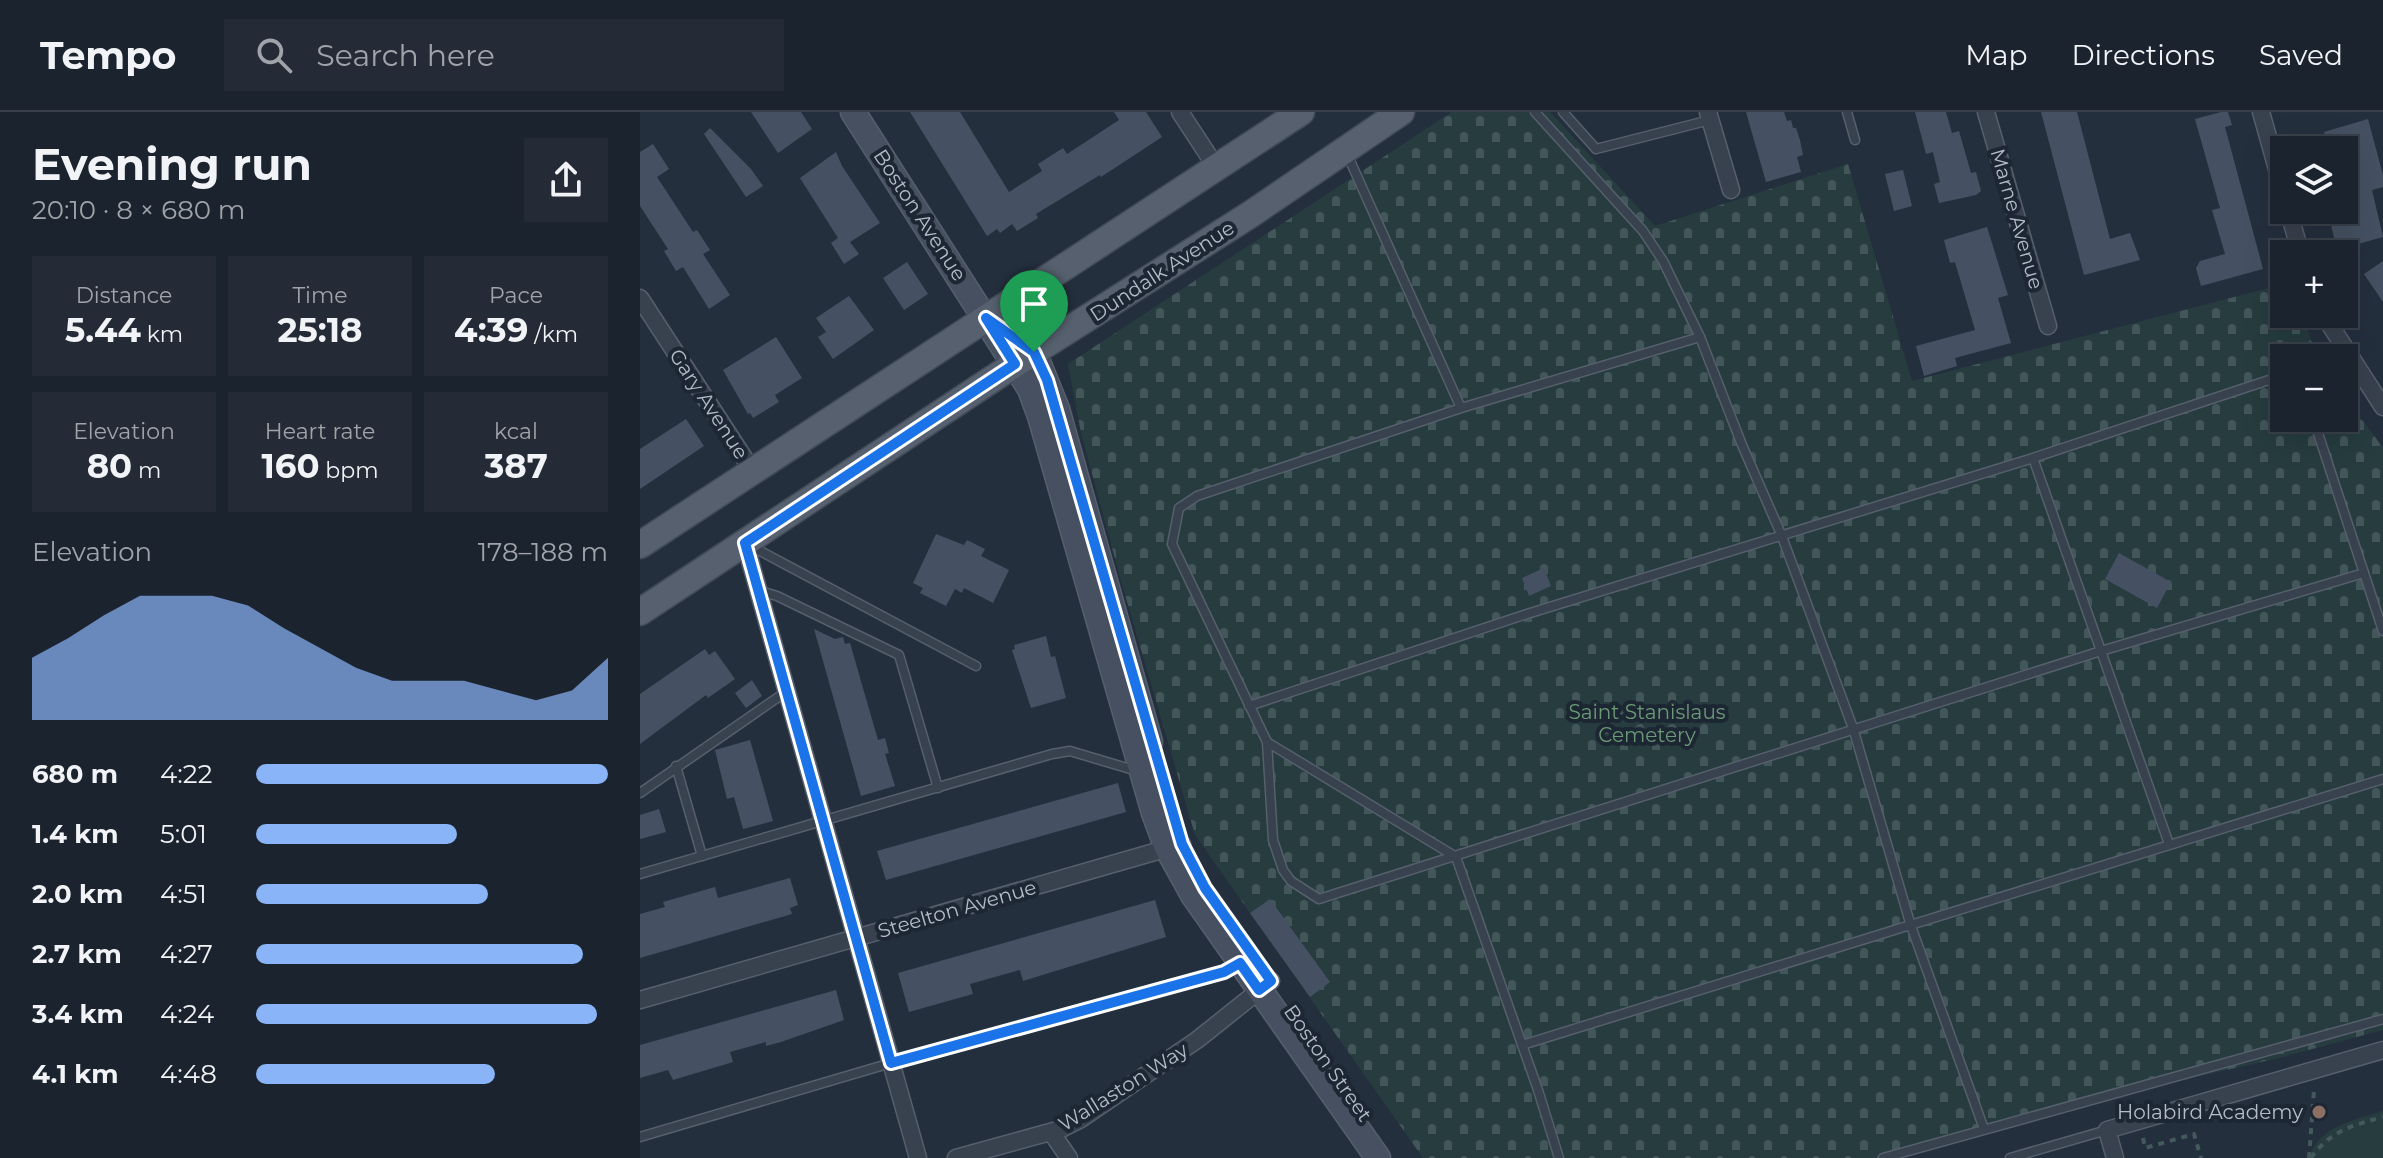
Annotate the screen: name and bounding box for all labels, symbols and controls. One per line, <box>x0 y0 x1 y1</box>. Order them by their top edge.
search box <box>224 19 784 91</box>
text: Tempo <box>40 32 176 79</box>
icon: search <box>252 33 296 77</box>
text: Search here <box>316 37 495 74</box>
text: Map <box>1965 38 2027 72</box>
text: Directions <box>2071 38 2215 72</box>
text: Saved <box>2259 38 2343 72</box>
map controls <box>2270 136 2358 432</box>
button: layers <box>2270 136 2358 224</box>
text: Evening run <box>32 137 312 191</box>
button: share <box>524 138 608 222</box>
street label: Boston Avenue <box>869 145 971 285</box>
street label: Marne Avenue <box>1985 146 2049 292</box>
text: 20:10 · 8 × 680 m <box>32 194 245 226</box>
street label: Dundalk Avenue <box>1085 215 1239 327</box>
button: + <box>2270 240 2358 328</box>
pin <box>1000 270 1068 352</box>
text: Distance <box>76 282 172 309</box>
text: Time <box>292 282 348 309</box>
text: Pace <box>489 282 543 309</box>
icon: arrive <box>1012 282 1056 326</box>
text: 5.44 <box>65 309 141 351</box>
text: 25:18 <box>278 309 362 351</box>
text: 4:39 <box>454 309 528 351</box>
text: km <box>141 321 183 348</box>
text: /km <box>528 321 578 348</box>
street label: Gary Avenue <box>664 344 754 464</box>
button: − <box>2270 344 2358 432</box>
text: Elevation <box>73 418 175 445</box>
text: Heart rate <box>265 418 375 445</box>
text: kcal <box>494 418 538 445</box>
text: 80 <box>87 445 132 487</box>
text: 160 <box>261 445 320 487</box>
text: 387 <box>484 445 548 487</box>
text: m <box>132 457 161 484</box>
text: bpm <box>320 457 379 484</box>
text: Elevation <box>32 536 152 568</box>
text: 178–188 m <box>478 536 608 568</box>
park label: Saint Stanislaus Cemetery <box>1568 700 1726 747</box>
text: 680 m <box>32 758 118 790</box>
text: 4:22 <box>160 758 212 790</box>
text: 1.4 km <box>32 818 118 850</box>
text: 5:01 <box>160 818 207 850</box>
street label: Steelton Avenue <box>875 875 1039 943</box>
text: 2.0 km <box>32 878 123 910</box>
text: 4:51 <box>160 878 207 910</box>
text: 2.7 km <box>32 938 122 970</box>
text: 4:27 <box>160 938 213 970</box>
text: 3.4 km <box>32 998 124 1030</box>
text: 4:24 <box>160 998 214 1030</box>
street label: Boston Street <box>1279 1000 1377 1126</box>
street label: Wallaston Way <box>1054 1038 1192 1136</box>
text: 4.1 km <box>32 1058 119 1090</box>
text: 4:48 <box>160 1058 217 1090</box>
place label: Holabird Academy <box>2117 1100 2303 1124</box>
marker: Holabird Academy <box>2310 1103 2328 1121</box>

